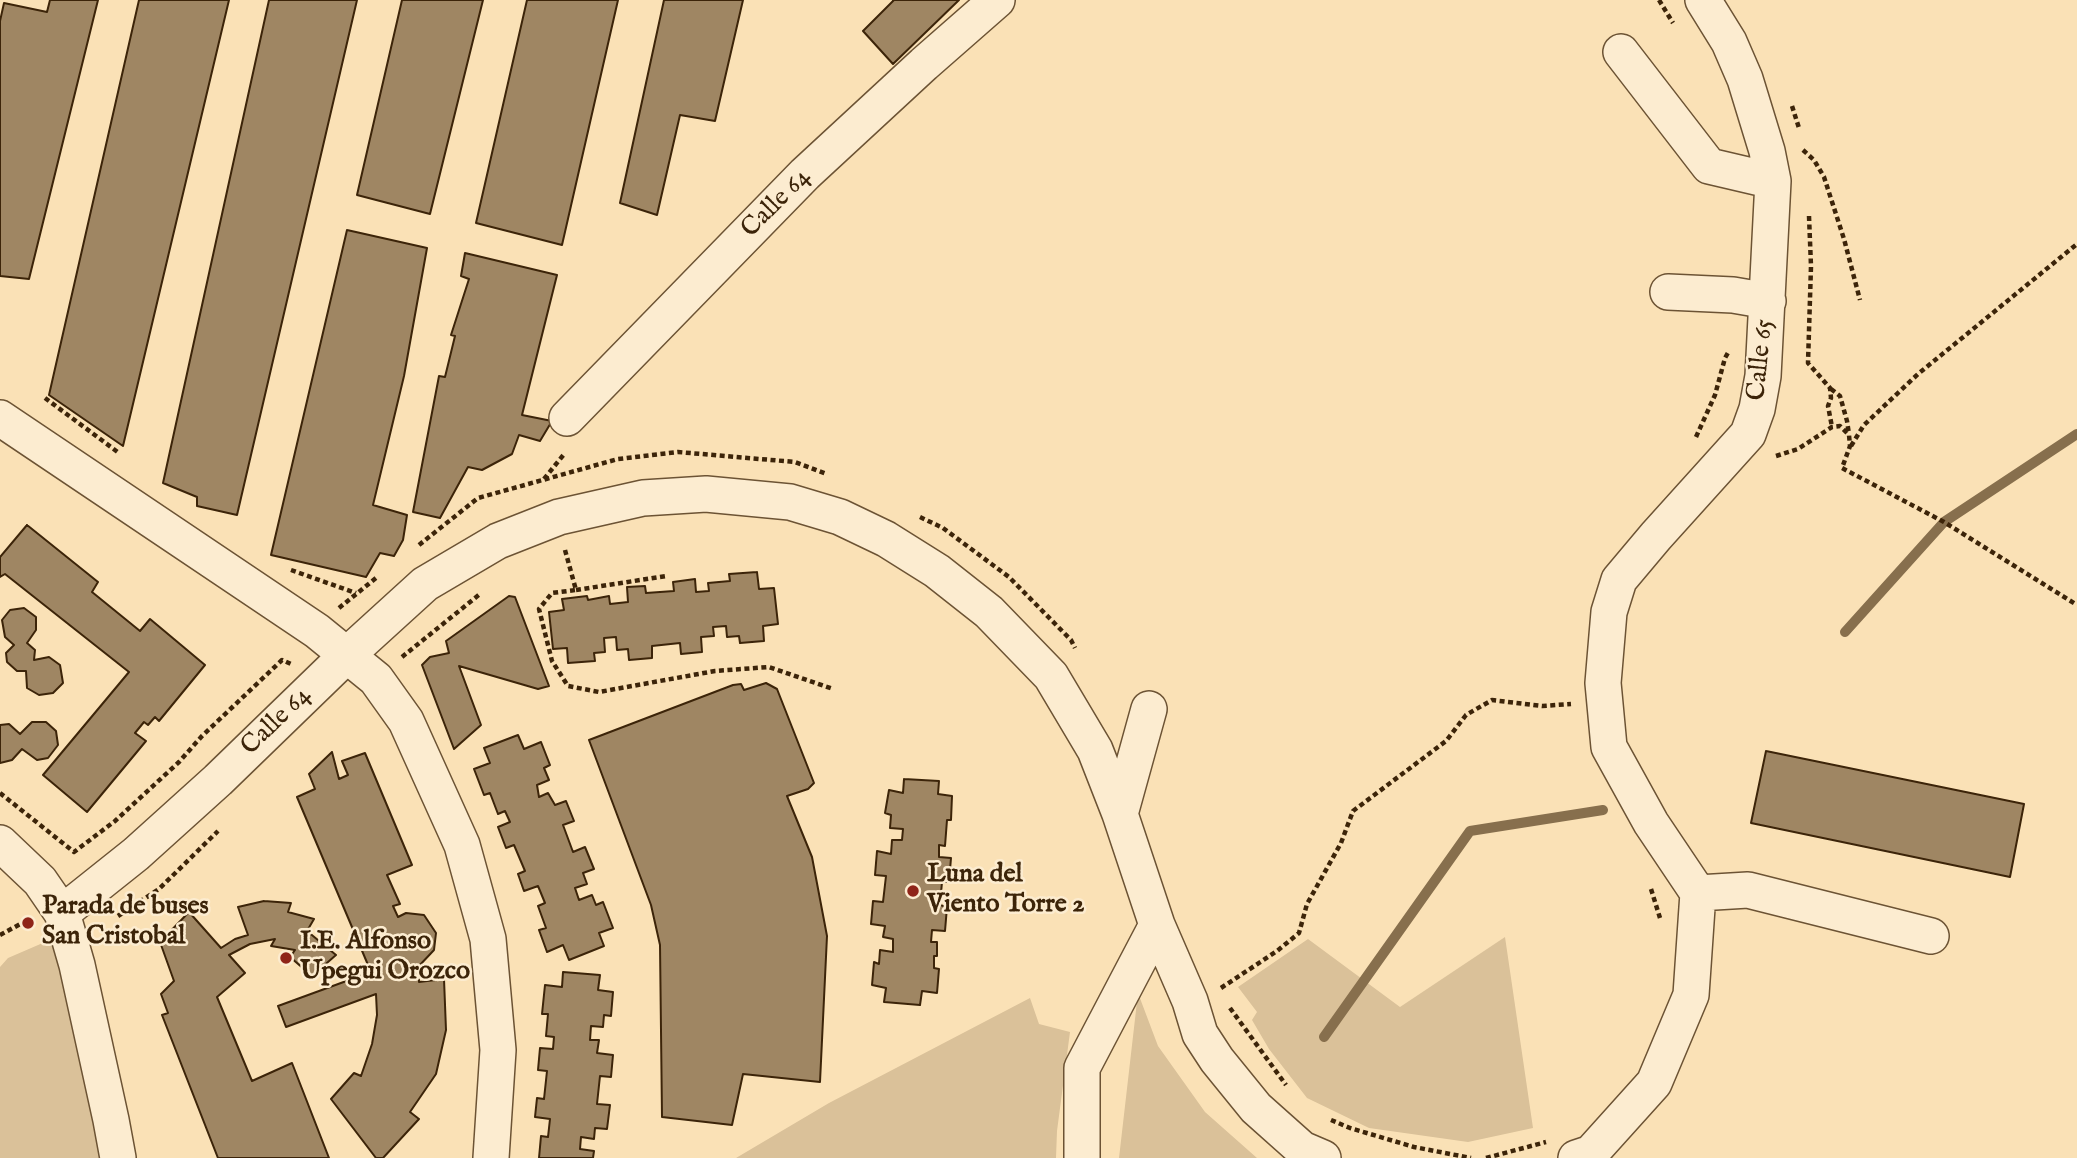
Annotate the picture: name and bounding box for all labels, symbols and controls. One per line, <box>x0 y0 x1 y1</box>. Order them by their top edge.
street label: Calle 64 <box>736 163 818 245</box>
street label: Calle 65 <box>1742 318 1782 402</box>
street label: Calle 64 <box>235 681 319 763</box>
place label: Luna del Viento Torre 2 <box>927 860 1085 922</box>
marker: Luna del Viento Torre 2 <box>905 883 921 899</box>
place label: Parada de buses San Cristobal <box>42 892 209 954</box>
marker: Parada de buses San Cristobal <box>20 915 36 931</box>
place label: I.E. Alfonso Upegui Orozco <box>300 927 470 988</box>
marker: I.E. Alfonso Upegui Orozco <box>278 950 294 966</box>

